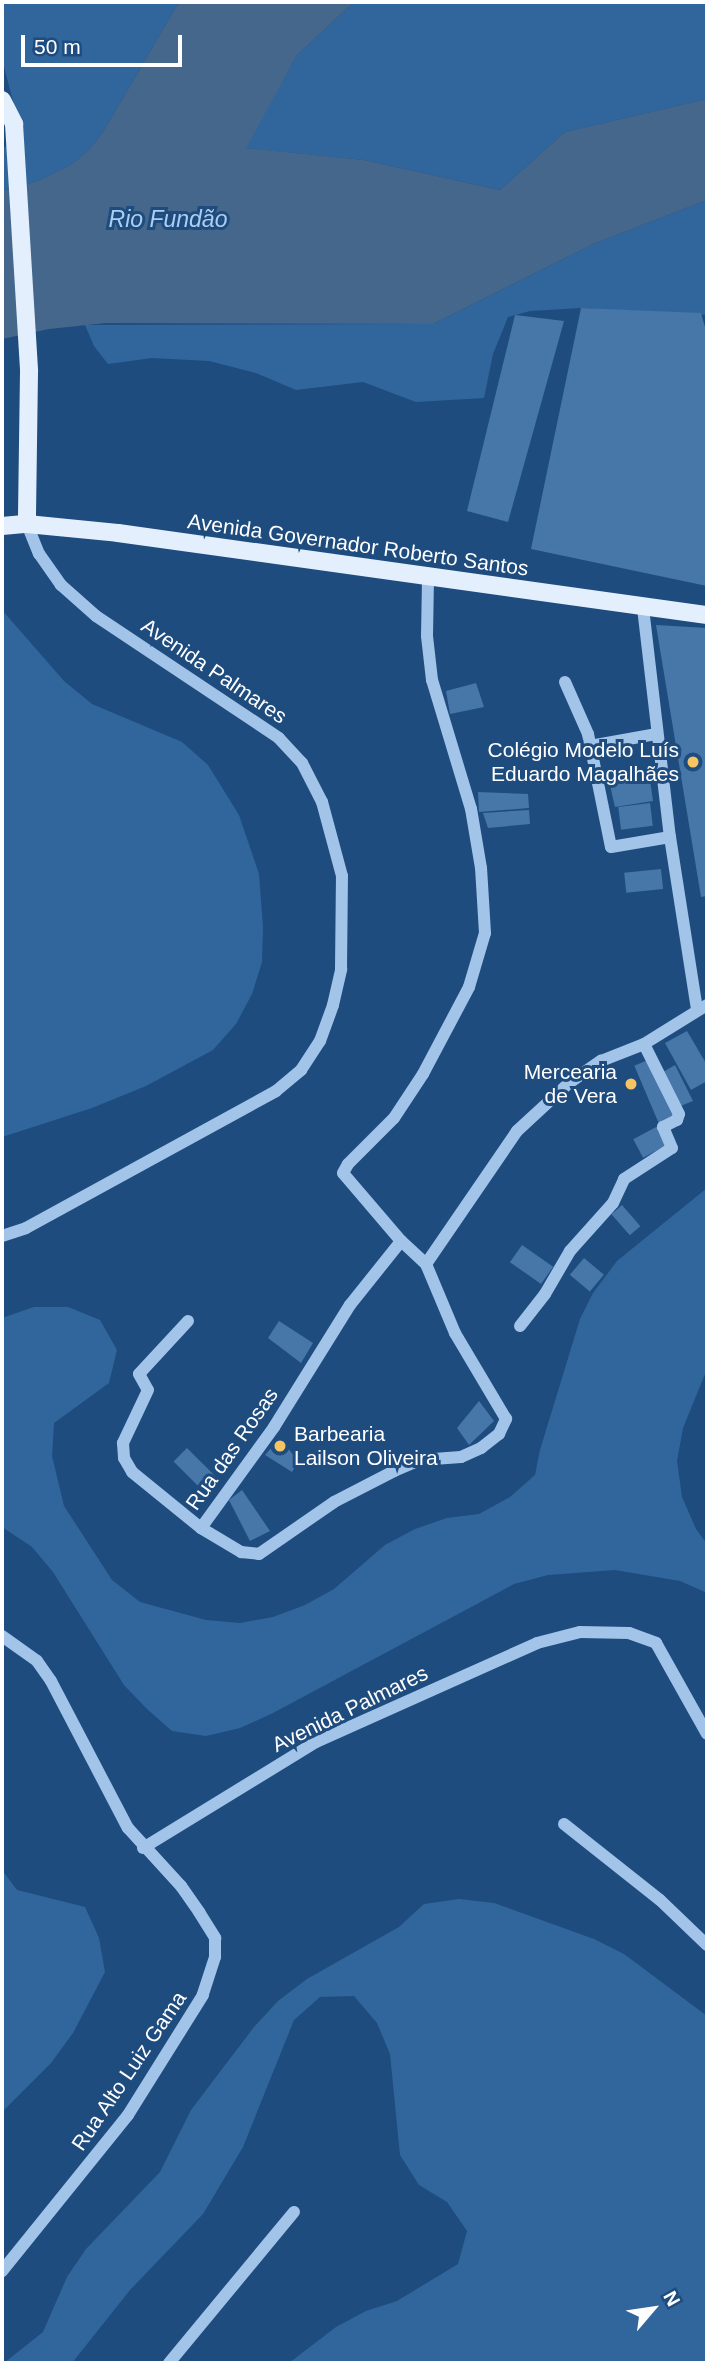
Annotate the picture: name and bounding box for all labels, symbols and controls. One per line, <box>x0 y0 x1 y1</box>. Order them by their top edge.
scale bar <box>24 21 186 65</box>
text: 50 m <box>34 35 81 58</box>
water label: Rio Fundão <box>109 205 227 233</box>
street label: Avenida Governador Roberto Santos <box>186 509 530 581</box>
street label: Avenida Palmares <box>136 613 292 729</box>
place label: Colégio Modelo Luís Eduardo Magalhães <box>488 737 679 787</box>
marker: Colégio Modelo Luís Eduardo Magalhães <box>685 754 701 770</box>
place label: Mercearia de Vera <box>524 1059 617 1109</box>
marker: Mercearia de Vera <box>623 1076 639 1092</box>
street label: Rua das Rosas <box>181 1383 283 1515</box>
place label: Barbearia Lailson Oliveira <box>294 1421 438 1471</box>
marker: Barbearia Lailson Oliveira <box>272 1438 288 1454</box>
street label: Avenida Palmares <box>268 1660 432 1758</box>
street label: Rua Alto Luiz Gama <box>66 1986 192 2156</box>
north arrow <box>618 2274 688 2344</box>
text: N <box>659 2287 684 2310</box>

